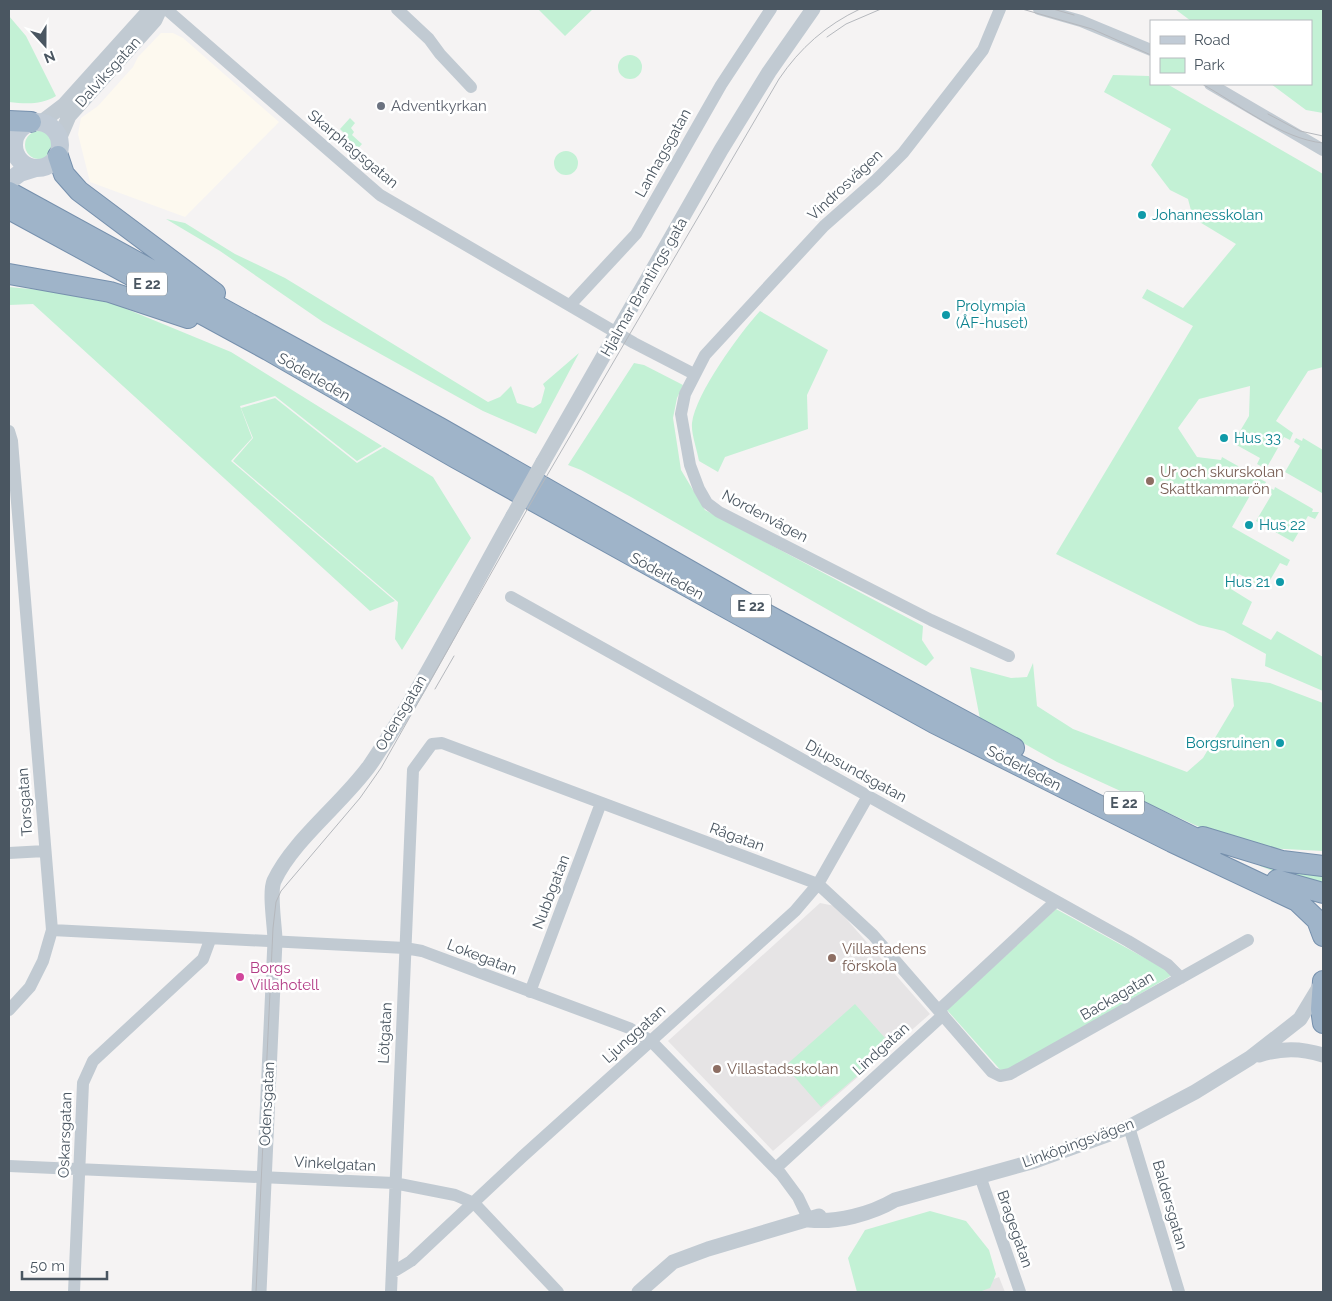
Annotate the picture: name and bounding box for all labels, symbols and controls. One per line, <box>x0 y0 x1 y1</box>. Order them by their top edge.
north arrow <box>20 20 70 70</box>
legend <box>1150 20 1312 85</box>
text: Road <box>1194 31 1230 49</box>
street label: Dalviksgatan <box>72 33 144 111</box>
text: N <box>42 48 58 67</box>
text: Park <box>1194 56 1225 74</box>
place label: Adventkyrkan <box>391 97 487 115</box>
marker: Adventkyrkan <box>375 100 387 112</box>
street label: Skarphagsgatan <box>304 106 402 192</box>
street label: Lanhagsgatan <box>631 106 695 200</box>
street label: Vindrosvägen <box>804 146 886 224</box>
place label: Johannesskolan <box>1152 206 1263 224</box>
marker: Johannesskolan <box>1136 209 1148 221</box>
street label: Hjalmar Brantings gata <box>597 214 691 360</box>
road number: E 22 <box>127 272 167 296</box>
place label: Prolympia (ÅF-huset) <box>956 297 1028 332</box>
marker: Prolympia (ÅF-huset) <box>940 309 952 321</box>
street label: Söderleden <box>274 349 354 405</box>
place label: Hus 33 <box>1234 429 1281 447</box>
marker: Hus 33 <box>1218 432 1230 444</box>
place label: Ur och skurskolan Skattkammarön <box>1160 463 1284 498</box>
marker: Ur och skurskolan Skattkammarön <box>1144 475 1156 487</box>
street label: Nordenvägen <box>719 486 811 546</box>
place label: Hus 22 <box>1259 516 1306 534</box>
marker: Hus 22 <box>1243 519 1255 531</box>
street label: Söderleden <box>627 548 707 604</box>
place label: Hus 21 <box>1225 573 1271 591</box>
marker: Hus 21 <box>1274 576 1286 588</box>
road number: E 22 <box>731 594 771 618</box>
street label: Odensgatan <box>371 672 431 754</box>
place label: Borgsruinen <box>1186 734 1270 752</box>
street label: Djupsundsgatan <box>802 736 910 806</box>
marker: Borgsruinen <box>1274 737 1286 749</box>
street label: Söderleden <box>984 742 1064 794</box>
street label: Torsgatan <box>14 767 36 837</box>
road number: E 22 <box>1104 791 1144 814</box>
street label: Rågatan <box>707 819 767 855</box>
street label: Nubbgatan <box>529 852 573 932</box>
street label: Lokegatan <box>445 935 519 979</box>
place label: Villastadens förskola <box>842 940 926 975</box>
marker: Villastadens förskola <box>826 952 838 964</box>
place label: Borgs Villahotell <box>250 959 320 994</box>
street label: Backagatan <box>1077 968 1157 1024</box>
marker: Borgs Villahotell <box>234 971 246 983</box>
street label: Ljunggatan <box>599 1001 669 1067</box>
street label: Lötgatan <box>374 1002 396 1064</box>
street label: Lindgatan <box>849 1019 913 1079</box>
place label: Villastadsskolan <box>727 1060 839 1078</box>
street label: Odensgatan <box>256 1061 278 1147</box>
marker: Villastadsskolan <box>711 1063 723 1075</box>
street label: Oskarsgatan <box>54 1091 76 1179</box>
street label: Linköpingsvägen <box>1020 1114 1136 1172</box>
street label: Vinkelgatan <box>294 1153 376 1175</box>
street label: Baldersgatan <box>1149 1158 1191 1252</box>
street label: Bragegatan <box>993 1188 1037 1270</box>
scale bar <box>22 1248 108 1280</box>
text: 50 m <box>30 1257 65 1275</box>

